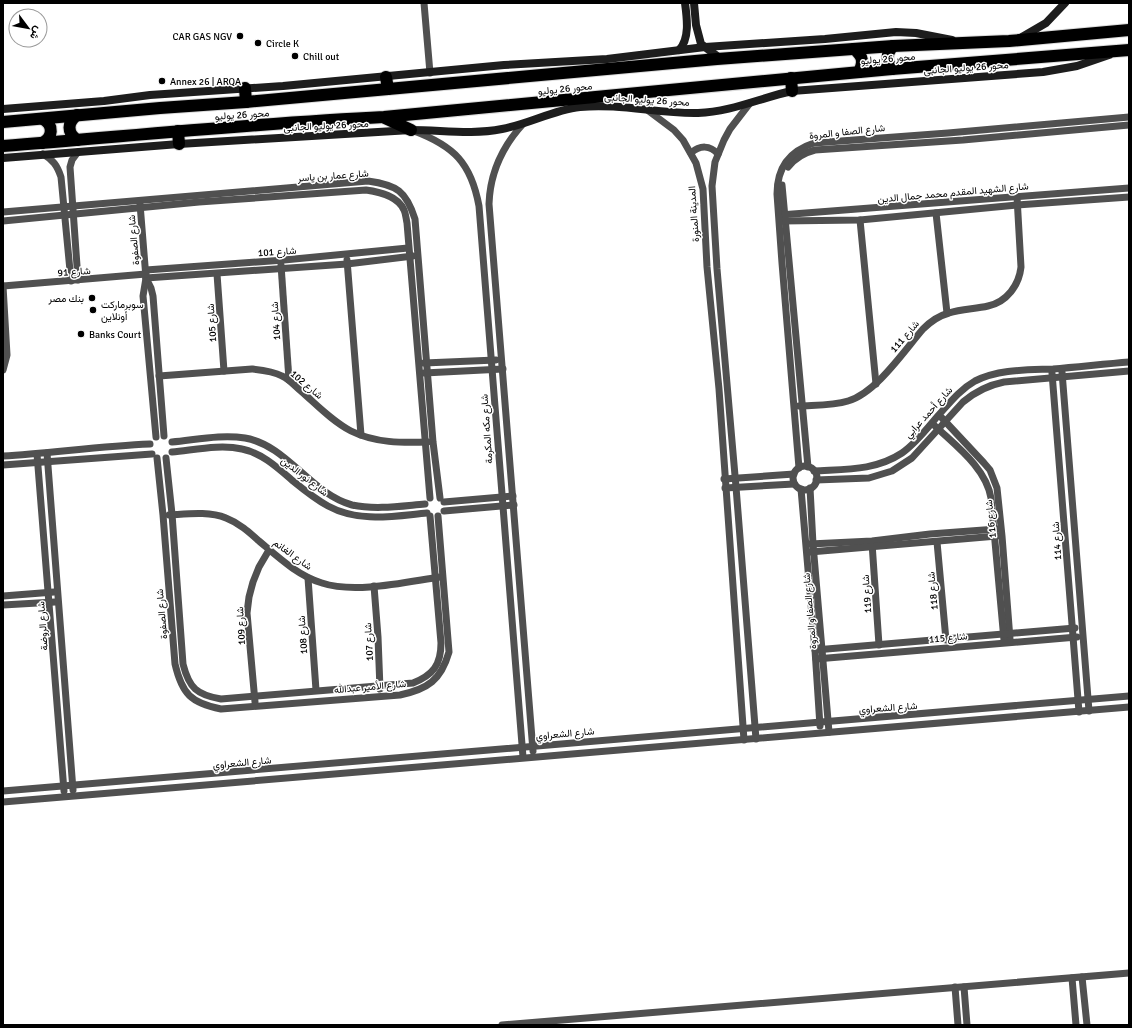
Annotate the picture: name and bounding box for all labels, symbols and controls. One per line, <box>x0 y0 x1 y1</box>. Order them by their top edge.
north arrow <box>8 8 48 48</box>
text: ش <box>27 24 45 42</box>
place label: CAR GAS NGV <box>172 31 232 43</box>
marker: CAR GAS NGV <box>235 31 245 41</box>
marker: Circle K <box>253 38 263 48</box>
place label: Circle K <box>266 38 299 50</box>
marker: Chill out <box>290 51 300 61</box>
place label: Chill out <box>303 51 340 63</box>
street label: محور 26 يوليو <box>860 51 916 67</box>
street label: محور 26 يوليو الجانبى <box>923 59 1009 77</box>
marker: Annex 26 | ARQA <box>157 76 167 86</box>
place label: Annex 26 | ARQA <box>170 76 241 88</box>
street label: محور 26 يوليو <box>537 80 593 98</box>
street label: محور 26 يوليو الجانبى <box>604 91 690 109</box>
street label: محور 26 يوليو <box>214 107 270 123</box>
street label: محور 26 يوليو الجانبى <box>283 118 369 134</box>
street label: شارع الصفا و المروة <box>809 122 886 142</box>
street label: شارع عمار بن ياسر <box>296 168 369 185</box>
street label: شارع الشهيد المقدم محمد جمال الدين <box>877 180 1029 206</box>
street label: المدينة المنورة <box>686 185 702 242</box>
street label: شارع الصفوة <box>126 214 142 265</box>
street label: شارع 101 <box>257 245 297 259</box>
street label: شارع 91 <box>57 265 91 279</box>
place label: بنك مصر <box>48 293 84 305</box>
marker: بنك مصر <box>87 293 97 303</box>
place label: سوبرماركت أونلاين <box>101 299 144 323</box>
street label: شارع 104 <box>269 301 283 341</box>
street label: شارع 105 <box>205 303 219 343</box>
marker: سوبرماركت أونلاين <box>88 305 98 315</box>
street label: شارع 111 <box>888 318 922 355</box>
marker: Banks Court <box>76 329 86 339</box>
place label: Banks Court <box>89 329 142 341</box>
street label: شارع 102 <box>288 368 325 402</box>
street label: شارع أحمد عرابي <box>902 384 957 442</box>
street label: شارع مكه المكرمة <box>479 394 495 464</box>
street label: شارع نور الدين <box>278 455 330 499</box>
street label: شارع 116 <box>983 499 999 539</box>
street label: شارع 114 <box>1050 521 1064 561</box>
street label: شارع الغانم <box>271 537 314 573</box>
street label: شارع 118 <box>925 571 941 611</box>
street label: شارع الصفا و المروة <box>801 572 819 649</box>
street label: شارع 119 <box>860 574 874 614</box>
street label: شارع الصفوة <box>154 588 170 639</box>
street label: شارع الروضة <box>35 601 51 651</box>
street label: شارع 109 <box>234 606 248 645</box>
street label: شارع 108 <box>296 615 310 655</box>
street label: شارع 107 <box>362 622 376 661</box>
street label: شارع 115 <box>928 630 968 646</box>
street label: شارع الأمير عبدالله <box>334 678 407 696</box>
street label: شارع الشعراوي <box>858 700 918 718</box>
street label: شارع الشعراوي <box>535 725 595 745</box>
street label: شارع الشعراوي <box>212 754 272 774</box>

